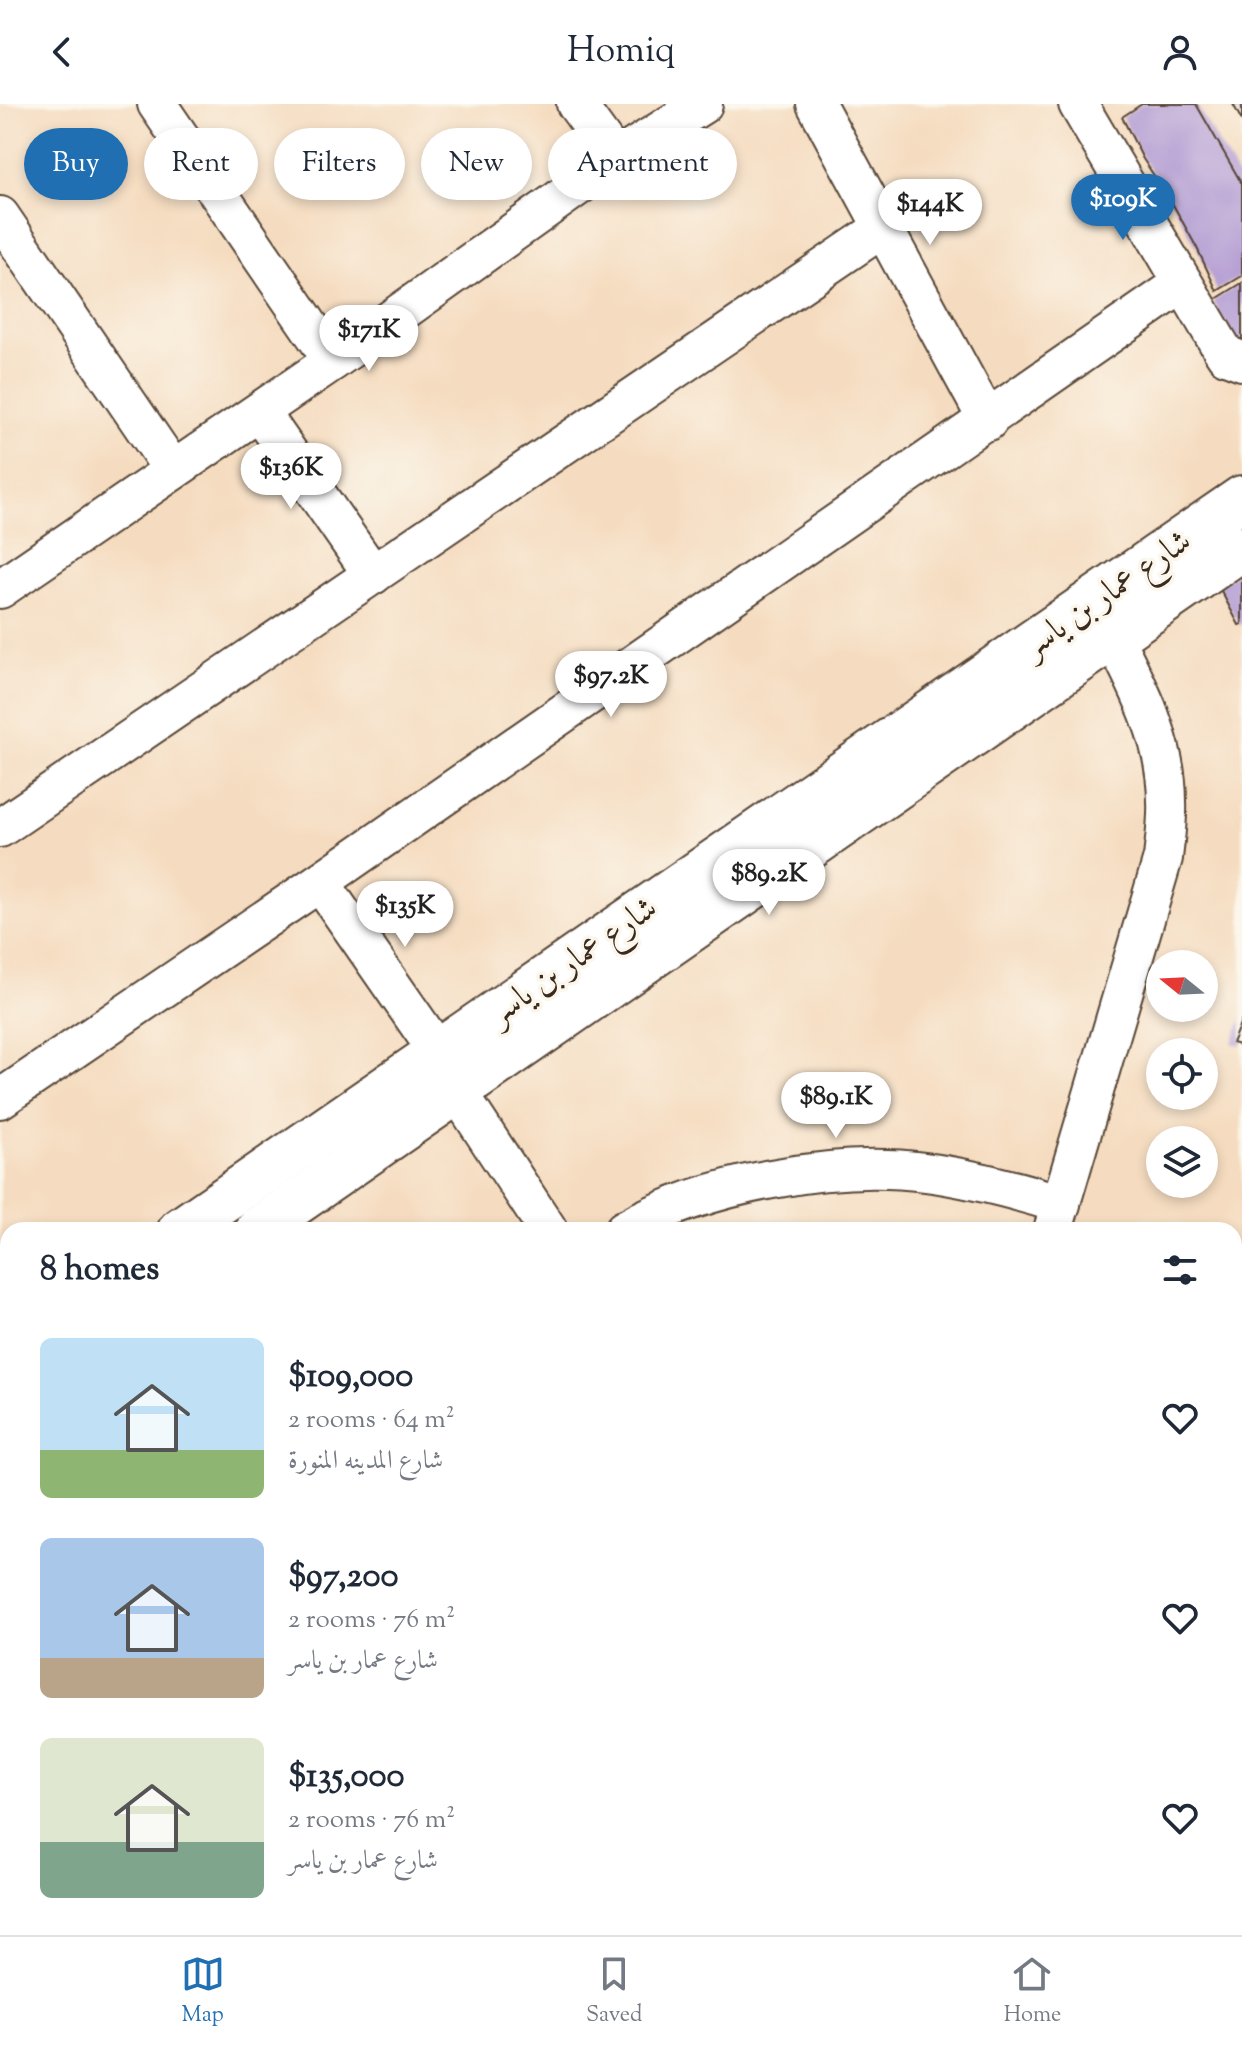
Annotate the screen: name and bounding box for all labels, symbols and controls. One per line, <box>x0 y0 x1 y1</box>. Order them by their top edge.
text: Homiq <box>567 26 675 78</box>
icon: back <box>40 30 84 74</box>
icon: person <box>1158 30 1202 74</box>
chip: Buy <box>24 128 128 200</box>
chip: Rent <box>144 128 258 200</box>
chip: Filters <box>274 128 405 200</box>
chip: New <box>421 128 532 200</box>
chip: Apartment <box>548 128 737 200</box>
pin: $109K <box>1067 174 1179 242</box>
pin: $144K <box>874 179 986 247</box>
text: $109K <box>1089 181 1157 218</box>
text: $144K <box>896 186 964 223</box>
pin: $171K <box>313 305 425 373</box>
text: $171K <box>337 312 401 349</box>
pin: $136K <box>235 443 347 511</box>
text: $136K <box>259 450 323 487</box>
street label: شارع عمار بن ياسر <box>1011 519 1203 674</box>
pin: $97.2K <box>546 651 676 719</box>
text: $97.2K <box>573 658 649 695</box>
pin: $89.2K <box>704 849 834 917</box>
text: $89.2K <box>730 856 808 893</box>
pin: $135K <box>349 881 461 949</box>
street label: شارع عمار بن ياسر <box>477 886 669 1041</box>
text: $135K <box>375 888 435 925</box>
north arrow <box>1146 950 1218 1022</box>
map controls <box>1146 950 1218 1198</box>
button: locate <box>1146 1038 1218 1110</box>
pin: $89.1K <box>771 1072 901 1140</box>
text: $89.1K <box>799 1079 873 1116</box>
button: layers <box>1146 1126 1218 1198</box>
text: 8 homes <box>40 1246 159 1295</box>
icon: filters <box>1158 1248 1202 1292</box>
text: $109,000 <box>288 1353 413 1402</box>
icon: home <box>104 1370 200 1466</box>
icon: heart <box>1158 1396 1202 1440</box>
text: 2 rooms · 64 m² <box>288 1402 455 1439</box>
text: شارع المدينه المنورة <box>288 1443 443 1480</box>
text: $97,200 <box>288 1553 399 1602</box>
icon: home <box>104 1570 200 1666</box>
icon: heart <box>1158 1596 1202 1640</box>
text: 2 rooms · 76 m² <box>288 1602 455 1639</box>
text: شارع عمار بن ياسر <box>288 1643 438 1680</box>
text: $135,000 <box>288 1753 405 1802</box>
icon: home <box>104 1770 200 1866</box>
icon: heart <box>1158 1796 1202 1840</box>
text: 2 rooms · 76 m² <box>288 1802 455 1839</box>
text: شارع عمار بن ياسر <box>288 1843 438 1880</box>
tab: Map <box>181 1952 225 2032</box>
tab: Saved <box>586 1952 642 2032</box>
tab: Home <box>1004 1952 1061 2032</box>

